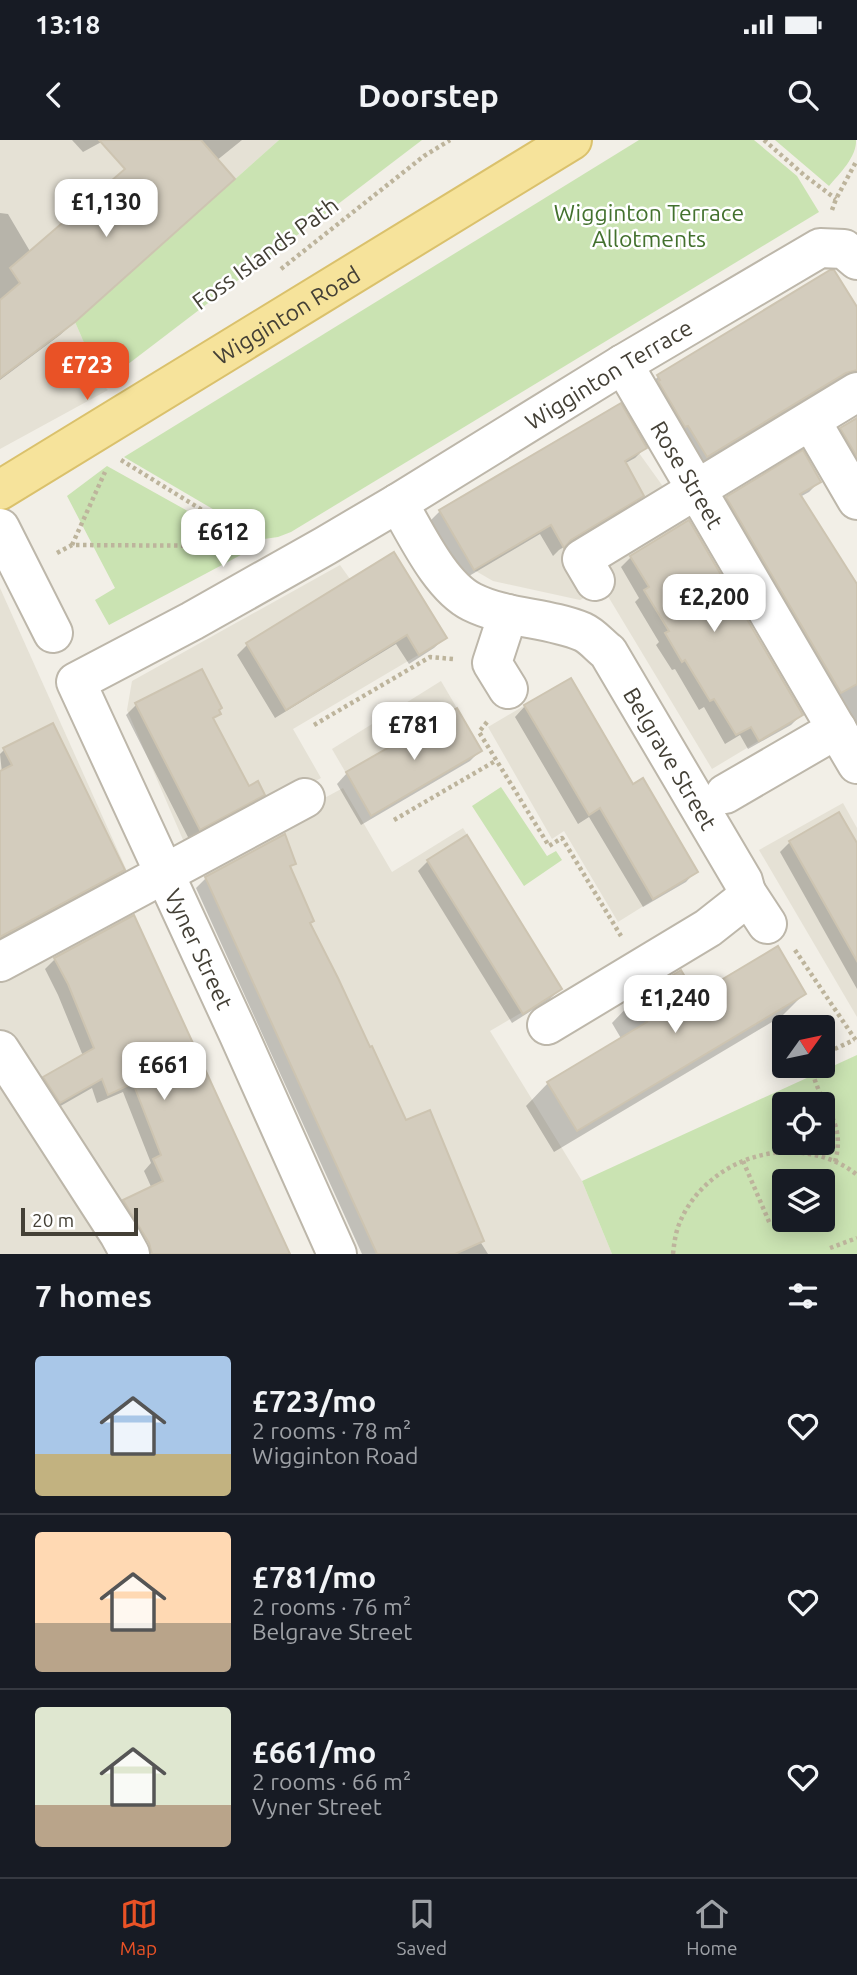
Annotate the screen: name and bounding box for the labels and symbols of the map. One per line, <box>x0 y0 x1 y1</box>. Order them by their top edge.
pin: £1,130 <box>49 180 163 239</box>
street label: Foss Islands Path <box>187 192 343 314</box>
park label: Wigginton Terrace Allotments <box>554 200 744 251</box>
street label: Wigginton Road <box>209 261 364 369</box>
street label: Wigginton Terrace <box>520 314 696 434</box>
pin: £723 <box>46 342 128 402</box>
street label: Rose Street <box>647 416 729 533</box>
pin: £612 <box>182 510 264 569</box>
pin: £2,200 <box>657 574 771 634</box>
street label: Belgrave Street <box>619 683 722 834</box>
pin: £781 <box>373 702 455 762</box>
street label: Vyner Street <box>160 885 238 1013</box>
pin: £1,240 <box>618 976 732 1035</box>
north arrow <box>772 1015 835 1078</box>
pin: £661 <box>123 1042 205 1102</box>
scale bar <box>21 1205 138 1237</box>

